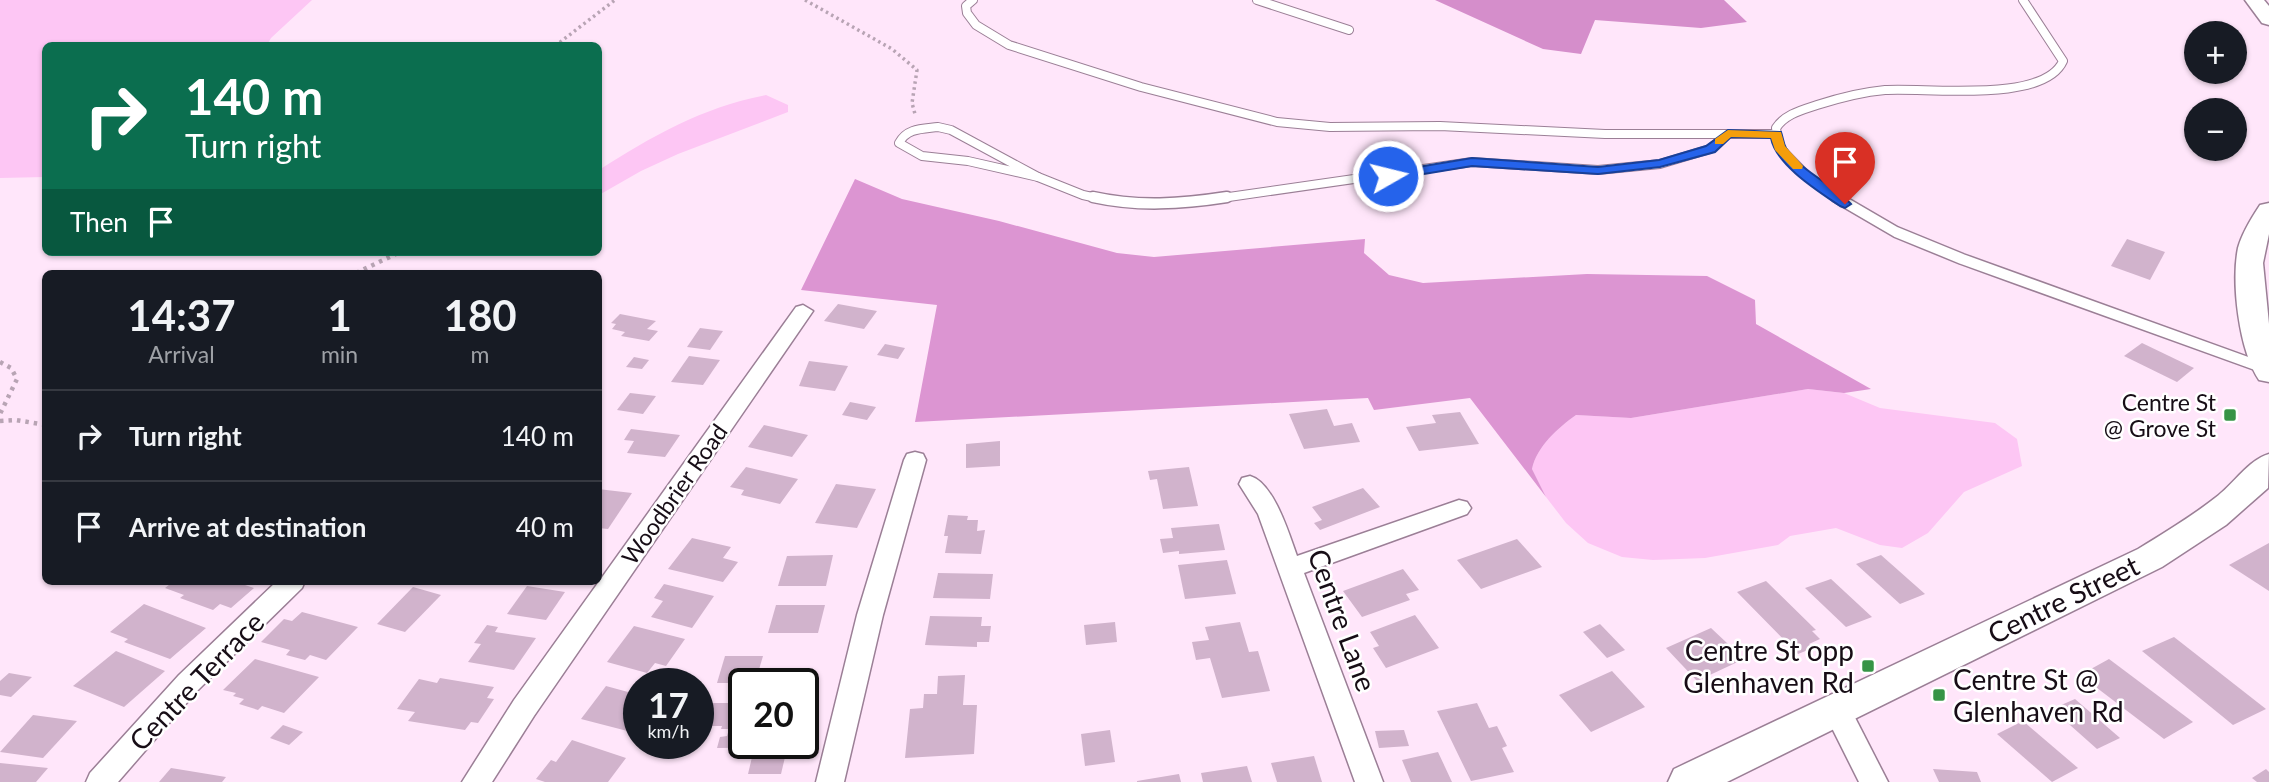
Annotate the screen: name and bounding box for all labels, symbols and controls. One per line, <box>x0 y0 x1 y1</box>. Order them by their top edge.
map controls <box>2184 21 2247 161</box>
button: + <box>2184 21 2247 84</box>
text: 140 m <box>185 67 323 125</box>
icon: right <box>70 70 161 161</box>
button: − <box>2184 98 2247 161</box>
text: Turn right <box>185 126 321 165</box>
pin <box>1815 132 1875 204</box>
position arrow <box>1351 139 1425 213</box>
icon: arrive <box>1826 143 1864 181</box>
icon: arrive <box>142 203 180 241</box>
text: Then <box>70 206 128 238</box>
text: 14:37 <box>127 290 236 340</box>
text: 1 <box>327 290 352 340</box>
text: 180 <box>444 290 517 340</box>
text: Arrival <box>148 340 215 368</box>
text: min <box>321 340 358 368</box>
text: m <box>471 340 490 368</box>
place label: Centre St @ Grove St <box>2104 388 2217 442</box>
marker: Centre St @ Grove St <box>2222 407 2238 423</box>
icon: right <box>70 417 108 455</box>
street label: Woodbrier Road <box>615 418 733 570</box>
text: Turn right <box>129 420 242 452</box>
text: 140 m <box>501 420 574 452</box>
icon: arrive <box>70 508 108 546</box>
text: Arrive at destination <box>129 511 366 543</box>
text: 40 m <box>516 511 574 543</box>
street label: Centre Lane <box>1302 544 1384 696</box>
street label: Centre Street <box>1982 548 2144 650</box>
street label: Centre Terrace <box>121 605 271 757</box>
place label: Centre St opp Glenhaven Rd <box>1683 633 1854 699</box>
marker: Centre St opp Glenhaven Rd <box>1860 658 1876 674</box>
place label: Centre St @ Glenhaven Rd <box>1953 662 2124 728</box>
speed limit sign: 20 <box>728 668 819 759</box>
text: 17 <box>648 683 689 725</box>
marker: Centre St @ Glenhaven Rd <box>1931 687 1947 703</box>
text: km/h <box>647 720 690 742</box>

